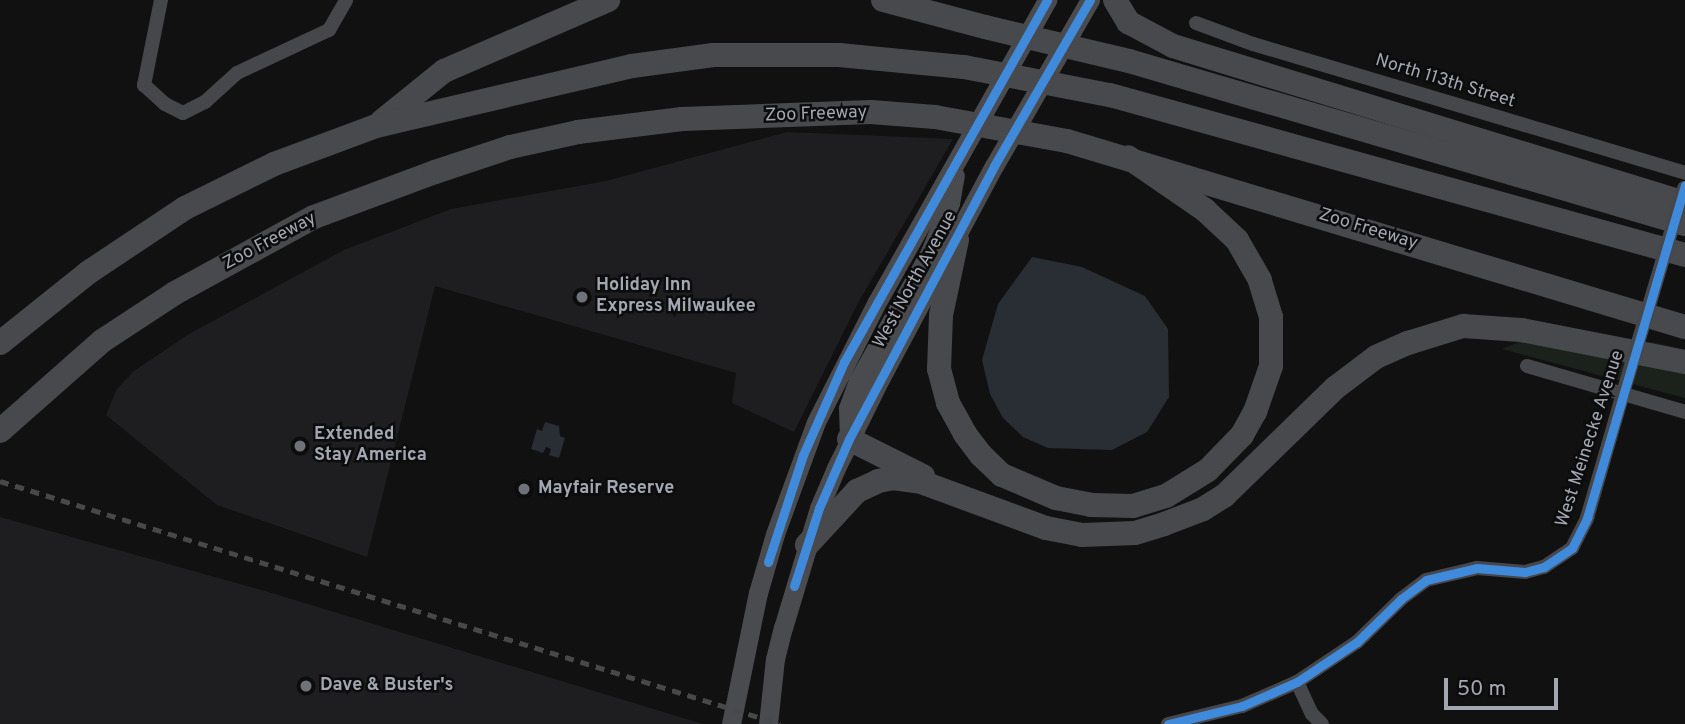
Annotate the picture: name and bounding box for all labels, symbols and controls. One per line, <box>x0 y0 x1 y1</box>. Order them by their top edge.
street label: North 113th Street <box>1372 50 1518 114</box>
street label: Zoo Freeway <box>764 102 868 128</box>
street label: Zoo Freeway <box>1316 205 1420 255</box>
street label: West North Avenue <box>869 207 963 353</box>
street label: Zoo Freeway <box>220 208 320 276</box>
place label: Holiday Inn Express Milwaukee <box>596 276 756 318</box>
marker: Holiday Inn Express Milwaukee <box>574 289 590 305</box>
street label: West Meinecke Avenue <box>1552 348 1630 530</box>
place label: Extended Stay America <box>314 425 427 467</box>
marker: Extended Stay America <box>292 438 308 454</box>
place label: Mayfair Reserve <box>538 478 674 500</box>
marker: Mayfair Reserve <box>516 481 532 497</box>
scale bar <box>1447 664 1561 708</box>
place label: Dave & Buster's <box>320 675 453 697</box>
text: 50 m <box>1457 676 1506 703</box>
marker: Dave & Buster's <box>298 678 314 694</box>

